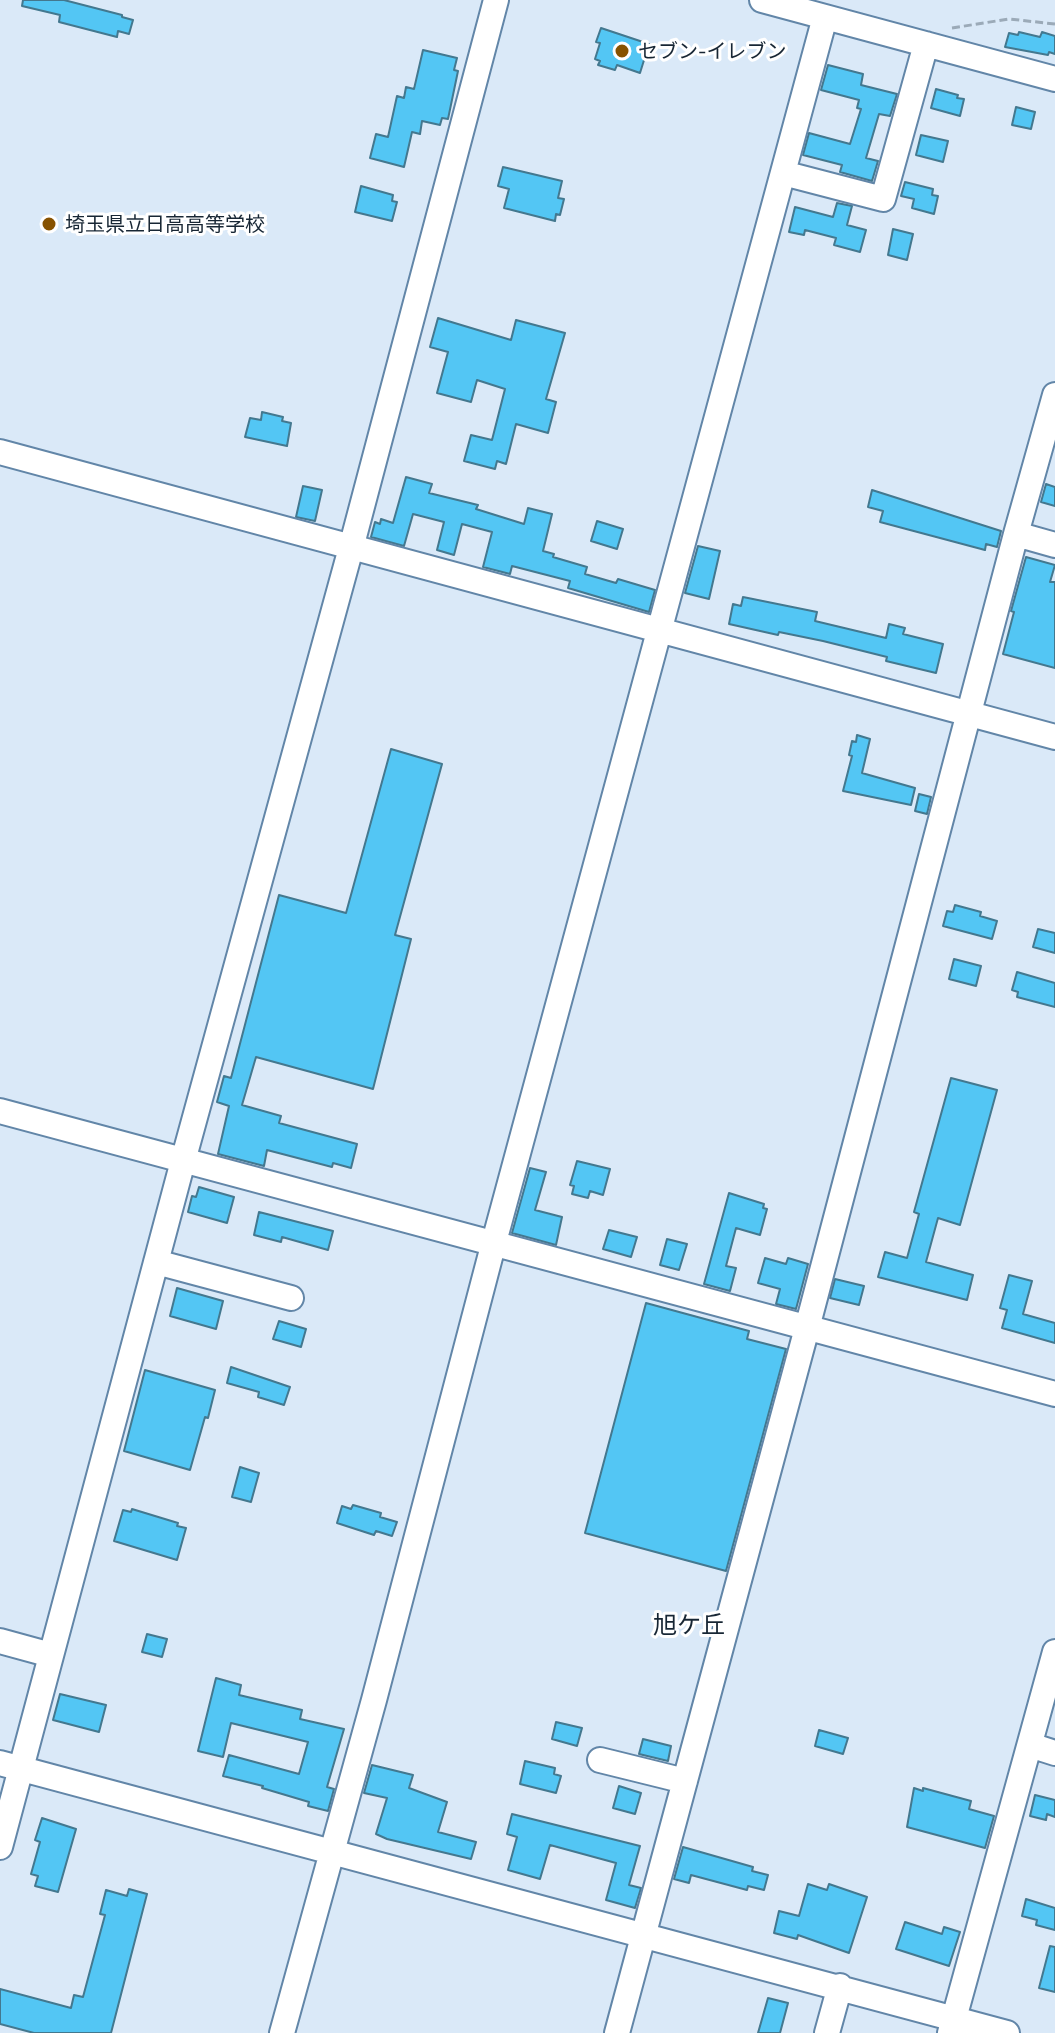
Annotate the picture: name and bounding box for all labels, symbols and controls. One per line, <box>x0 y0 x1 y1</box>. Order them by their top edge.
place label: セブン-イレブン <box>638 39 786 63</box>
marker: セブン-イレブン <box>613 42 631 60</box>
place label: 埼玉県立日高高等学校 <box>65 212 265 236</box>
marker: 埼玉県立日高高等学校 <box>40 215 58 233</box>
district label: 旭ケ丘 <box>653 1611 725 1639</box>

